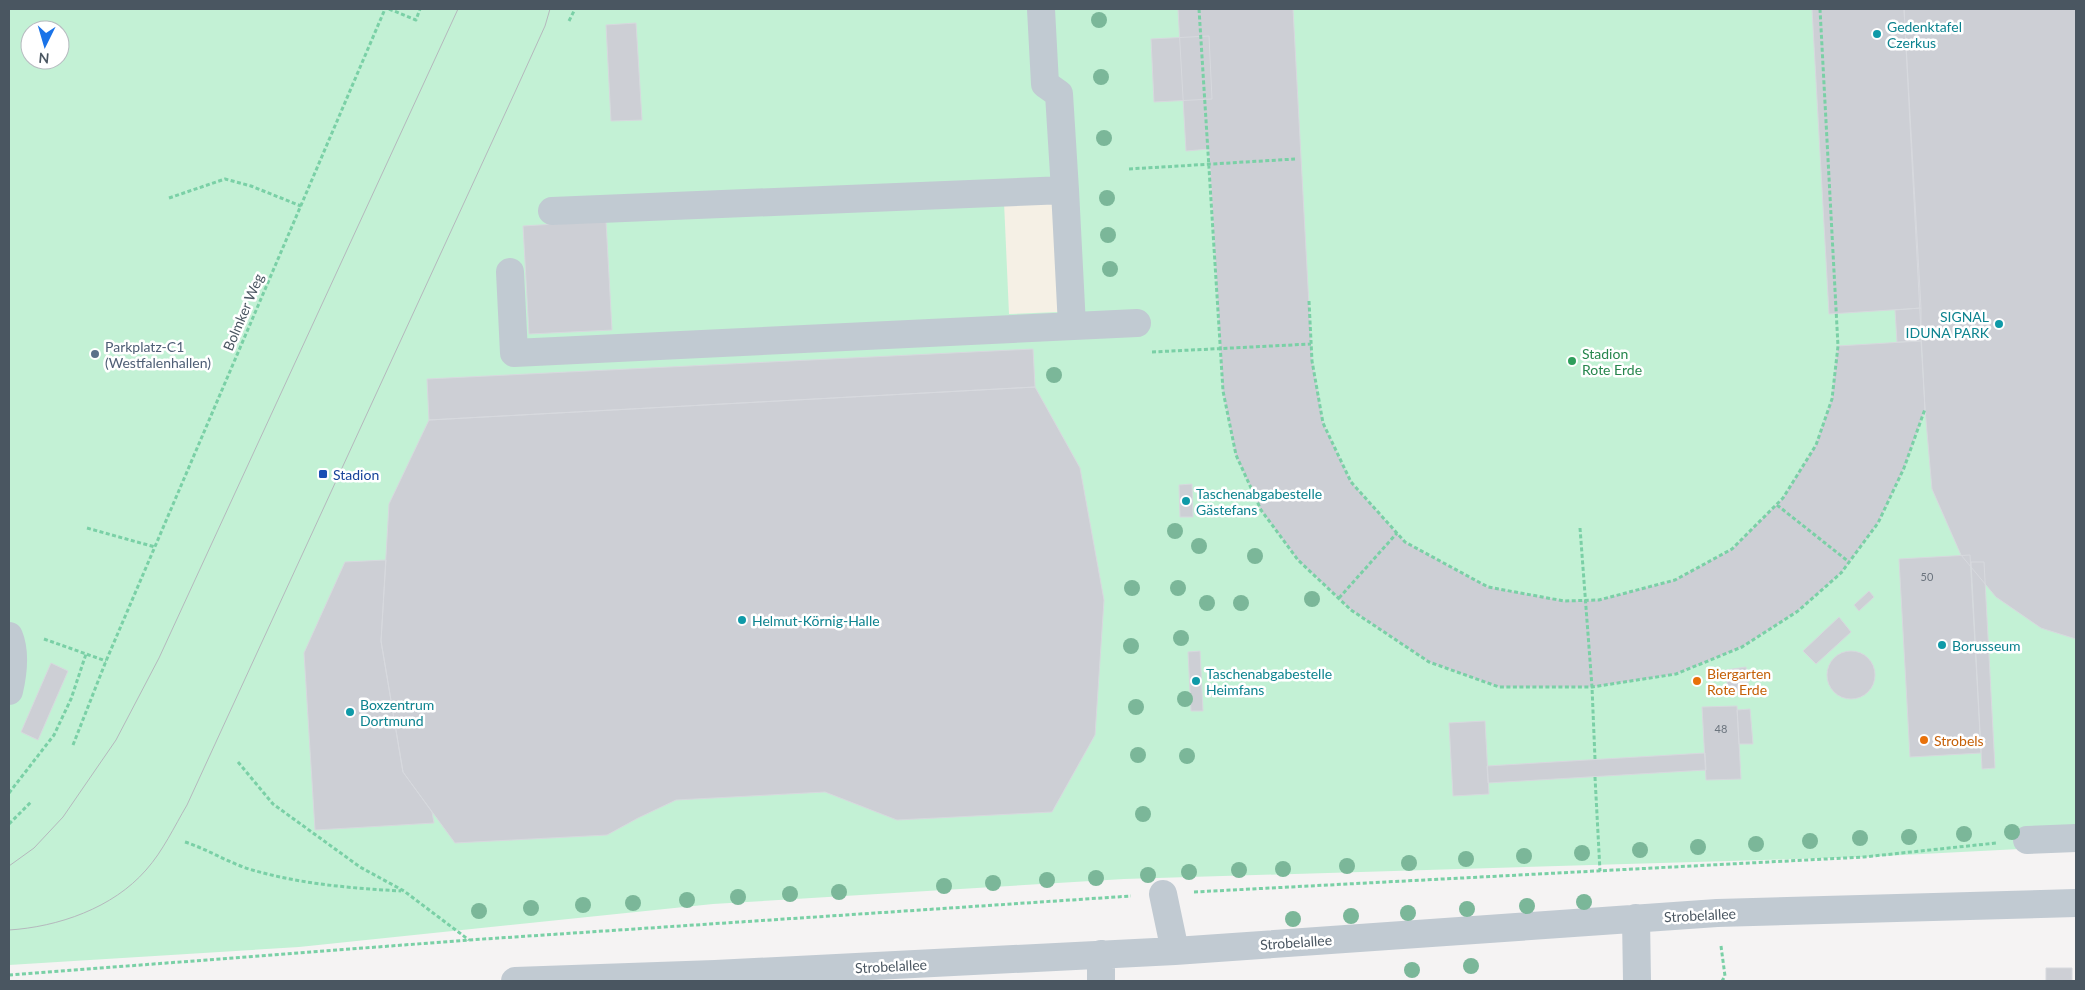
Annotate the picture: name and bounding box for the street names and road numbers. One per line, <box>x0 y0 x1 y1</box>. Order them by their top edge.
street label: Bolmker Weg <box>219 271 267 353</box>
street label: Strobelallee <box>1664 905 1736 925</box>
street label: Strobelallee <box>1260 931 1332 953</box>
street label: Strobelallee <box>855 956 927 976</box>

